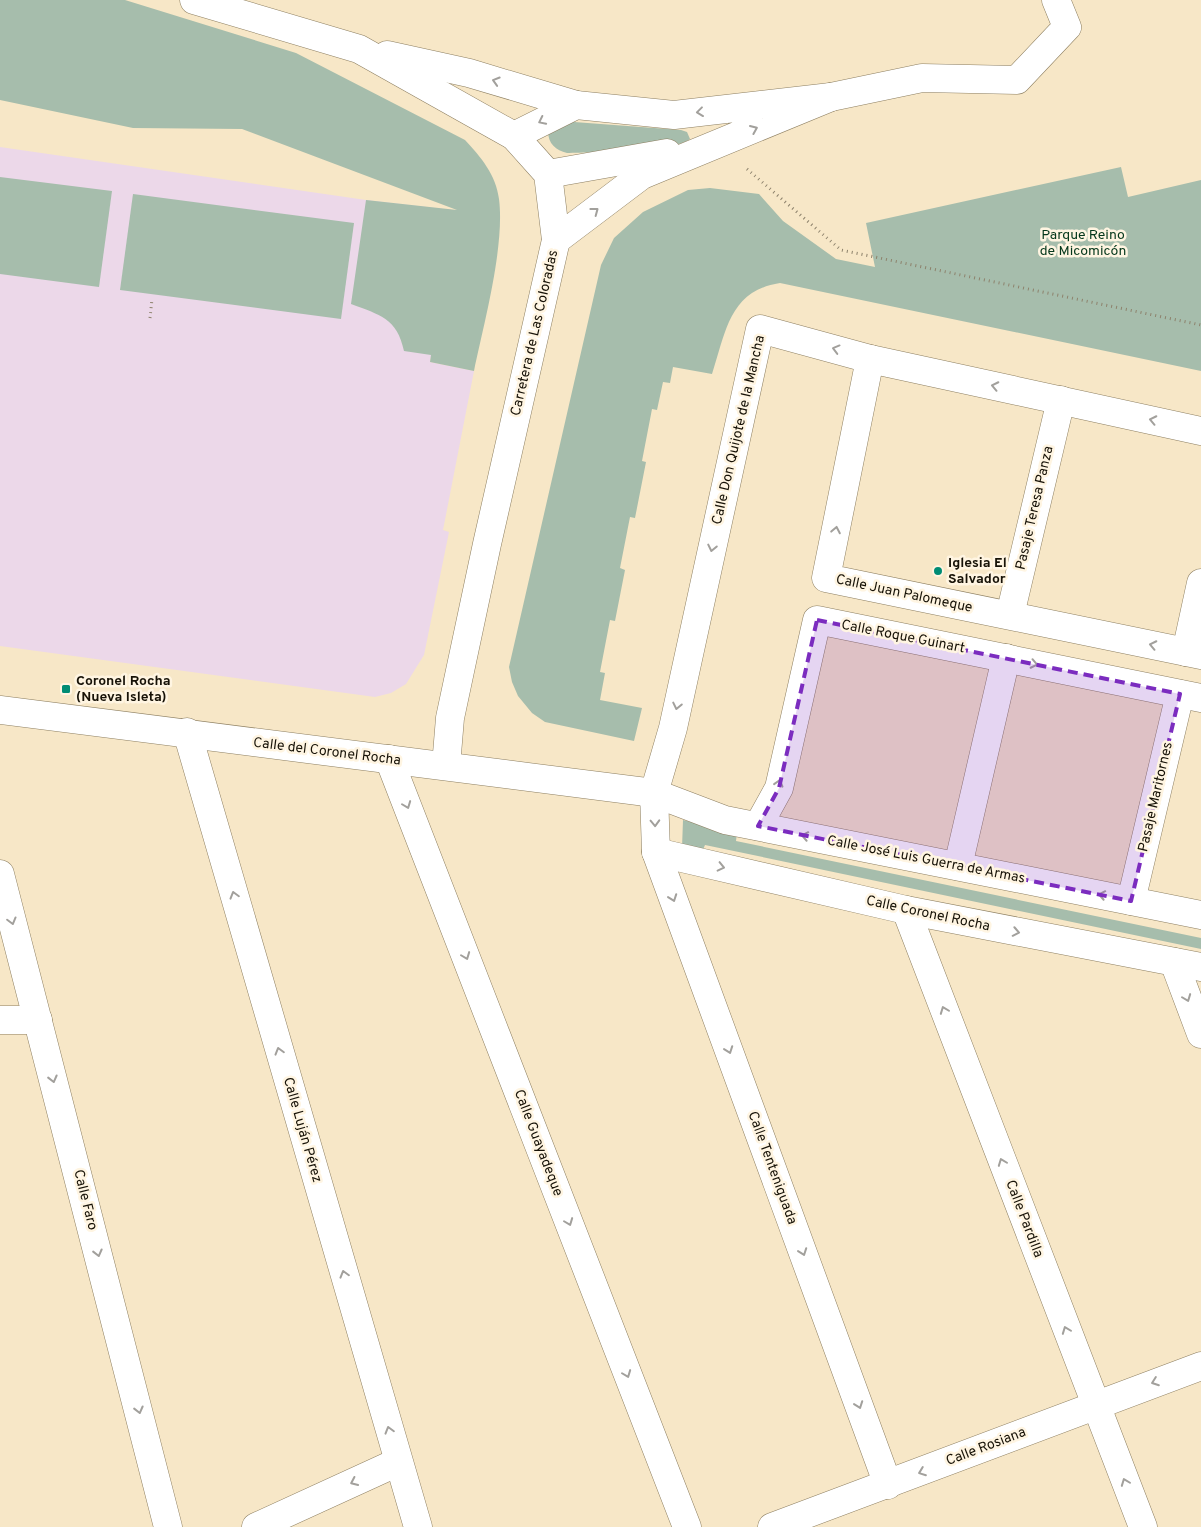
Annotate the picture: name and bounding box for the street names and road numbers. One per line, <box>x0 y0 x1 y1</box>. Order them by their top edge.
street label: Carretera de Las Coloradas <box>508 248 562 418</box>
street label: Calle Don Quijote de la Mancha <box>709 334 769 526</box>
street label: Pasaje Teresa Panza <box>1012 444 1058 572</box>
street label: Calle Juan Palomeque <box>834 571 974 617</box>
street label: Calle Roque Guinart <box>840 617 966 657</box>
street label: Calle del Coronel Rocha <box>252 735 402 769</box>
street label: Pasaje Maritornes <box>1135 740 1177 854</box>
street label: Calle José Luis Guerra de Armas <box>826 832 1026 888</box>
street label: Calle Coronel Rocha <box>865 893 991 935</box>
street label: Calle Luján Pérez <box>279 1075 325 1185</box>
street label: Calle Guayadeque <box>510 1087 566 1199</box>
street label: Calle Tenteniguada <box>744 1109 800 1227</box>
street label: Calle Faro <box>69 1168 101 1232</box>
street label: Calle Pardilla <box>1001 1178 1047 1260</box>
street label: Calle Rosiana <box>944 1424 1028 1470</box>

